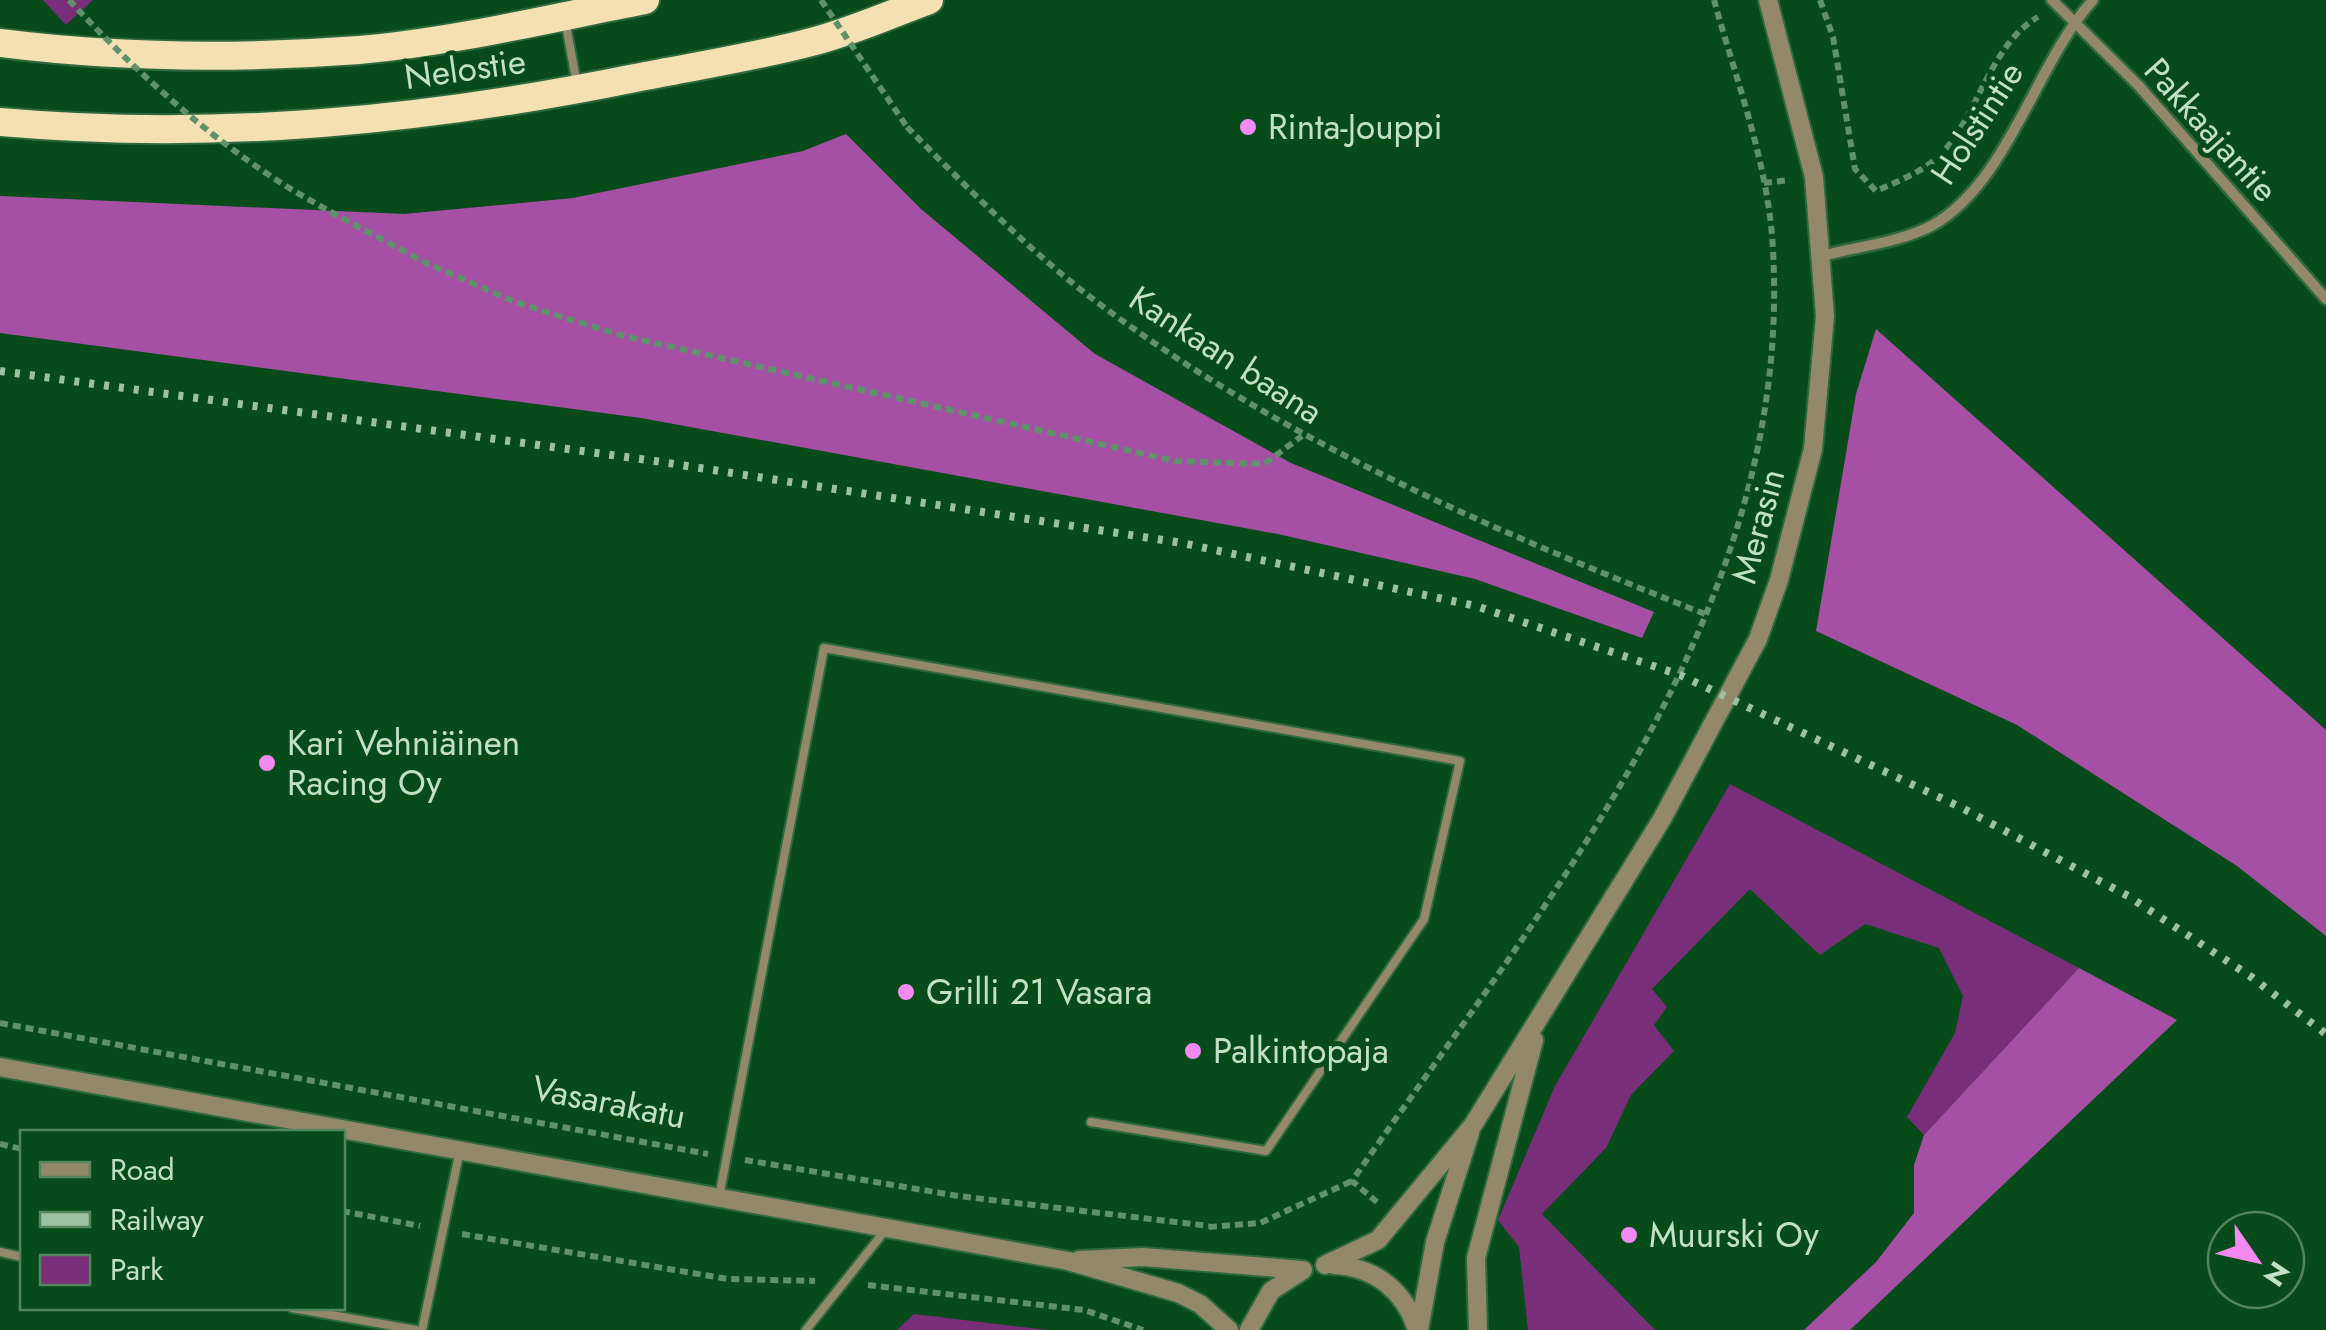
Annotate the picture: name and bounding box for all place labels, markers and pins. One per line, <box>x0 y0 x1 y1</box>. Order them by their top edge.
place label: Rinta-Jouppi <box>1268 102 1443 152</box>
marker: Rinta-Jouppi <box>1237 116 1259 138</box>
place label: Kari Vehniäinen Racing Oy <box>287 718 520 808</box>
marker: Kari Vehniäinen Racing Oy <box>256 752 278 774</box>
place label: Grilli 21 Vasara <box>926 967 1152 1017</box>
marker: Grilli 21 Vasara <box>895 981 917 1003</box>
place label: Palkintopaja <box>1213 1026 1389 1076</box>
marker: Palkintopaja <box>1182 1040 1204 1062</box>
place label: Muurski Oy <box>1649 1210 1819 1260</box>
marker: Muurski Oy <box>1618 1224 1640 1246</box>

